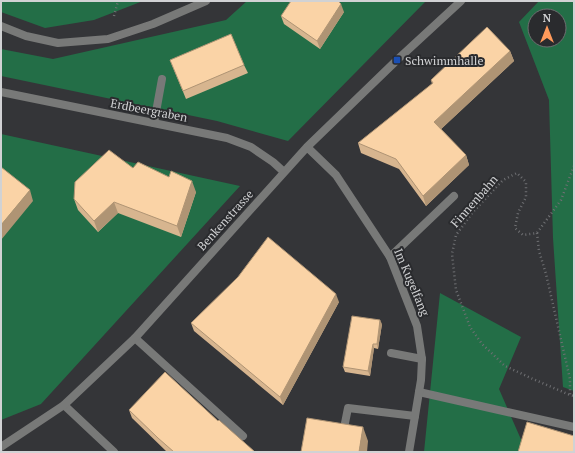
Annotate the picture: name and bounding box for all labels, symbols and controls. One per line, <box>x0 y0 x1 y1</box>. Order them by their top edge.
north arrow <box>527 8 567 48</box>
text: N <box>543 11 552 25</box>
place label: Schwimmhalle <box>405 53 484 68</box>
marker: Schwimmhalle <box>392 55 402 65</box>
street label: Erdbeergraben <box>109 95 189 125</box>
street label: Finnenbahn <box>447 172 501 230</box>
street label: Benkenstrasse <box>194 187 256 253</box>
street label: Im Kugelfang <box>391 246 433 319</box>

